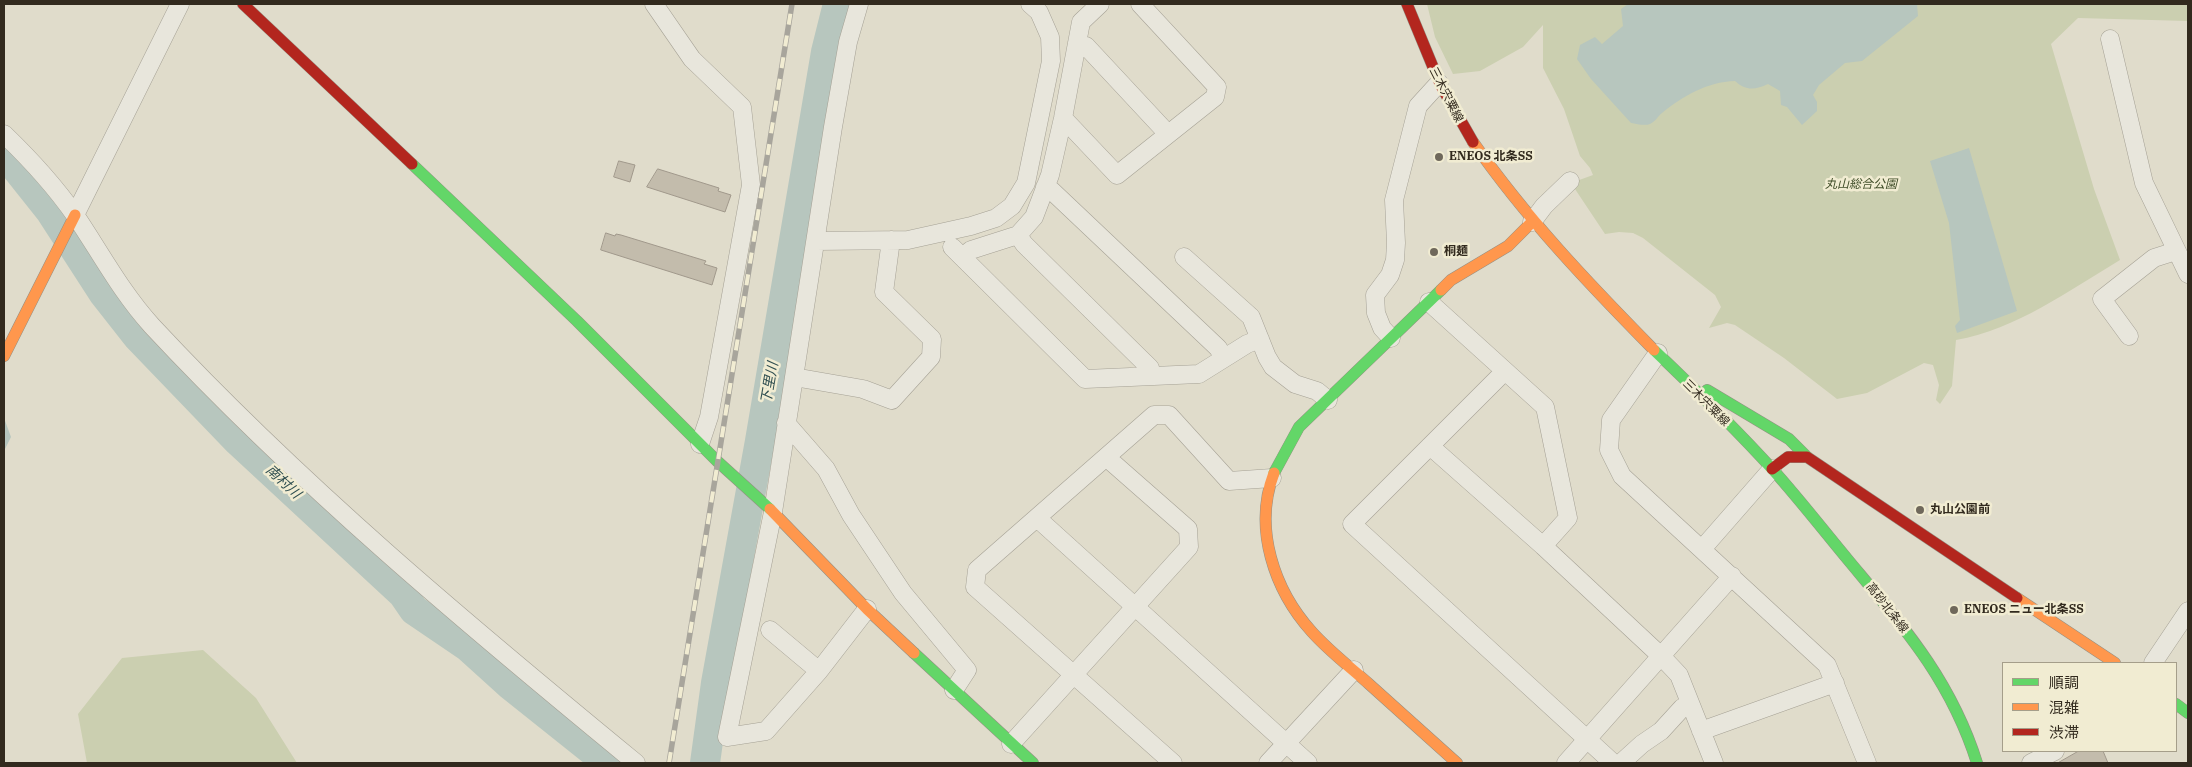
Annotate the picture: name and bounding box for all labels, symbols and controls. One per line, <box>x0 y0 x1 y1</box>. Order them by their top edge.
street label: 三木宍粟線 <box>1426 65 1466 125</box>
place label: ENEOS 北条SS <box>1449 150 1533 164</box>
marker: ENEOS 北条SS <box>1433 151 1445 163</box>
park label: 丸山総合公園 <box>1825 178 1897 192</box>
place label: 桐麺 <box>1444 245 1468 259</box>
marker: 桐麺 <box>1428 246 1440 258</box>
water label: 下里川 <box>758 361 782 405</box>
street label: 三木宍粟線 <box>1680 377 1732 429</box>
water label: 南村川 <box>262 462 304 502</box>
place label: 丸山公園前 <box>1930 503 1990 517</box>
marker: 丸山公園前 <box>1914 504 1926 516</box>
street label: 高砂北条線 <box>1863 580 1911 636</box>
place label: ENEOS ニュー北条SS <box>1964 603 2084 617</box>
marker: ENEOS ニュー北条SS <box>1948 604 1960 616</box>
legend <box>2002 662 2177 752</box>
text: 順調 <box>2049 673 2079 692</box>
text: 混雑 <box>2049 698 2079 717</box>
text: 渋滞 <box>2049 723 2079 742</box>

